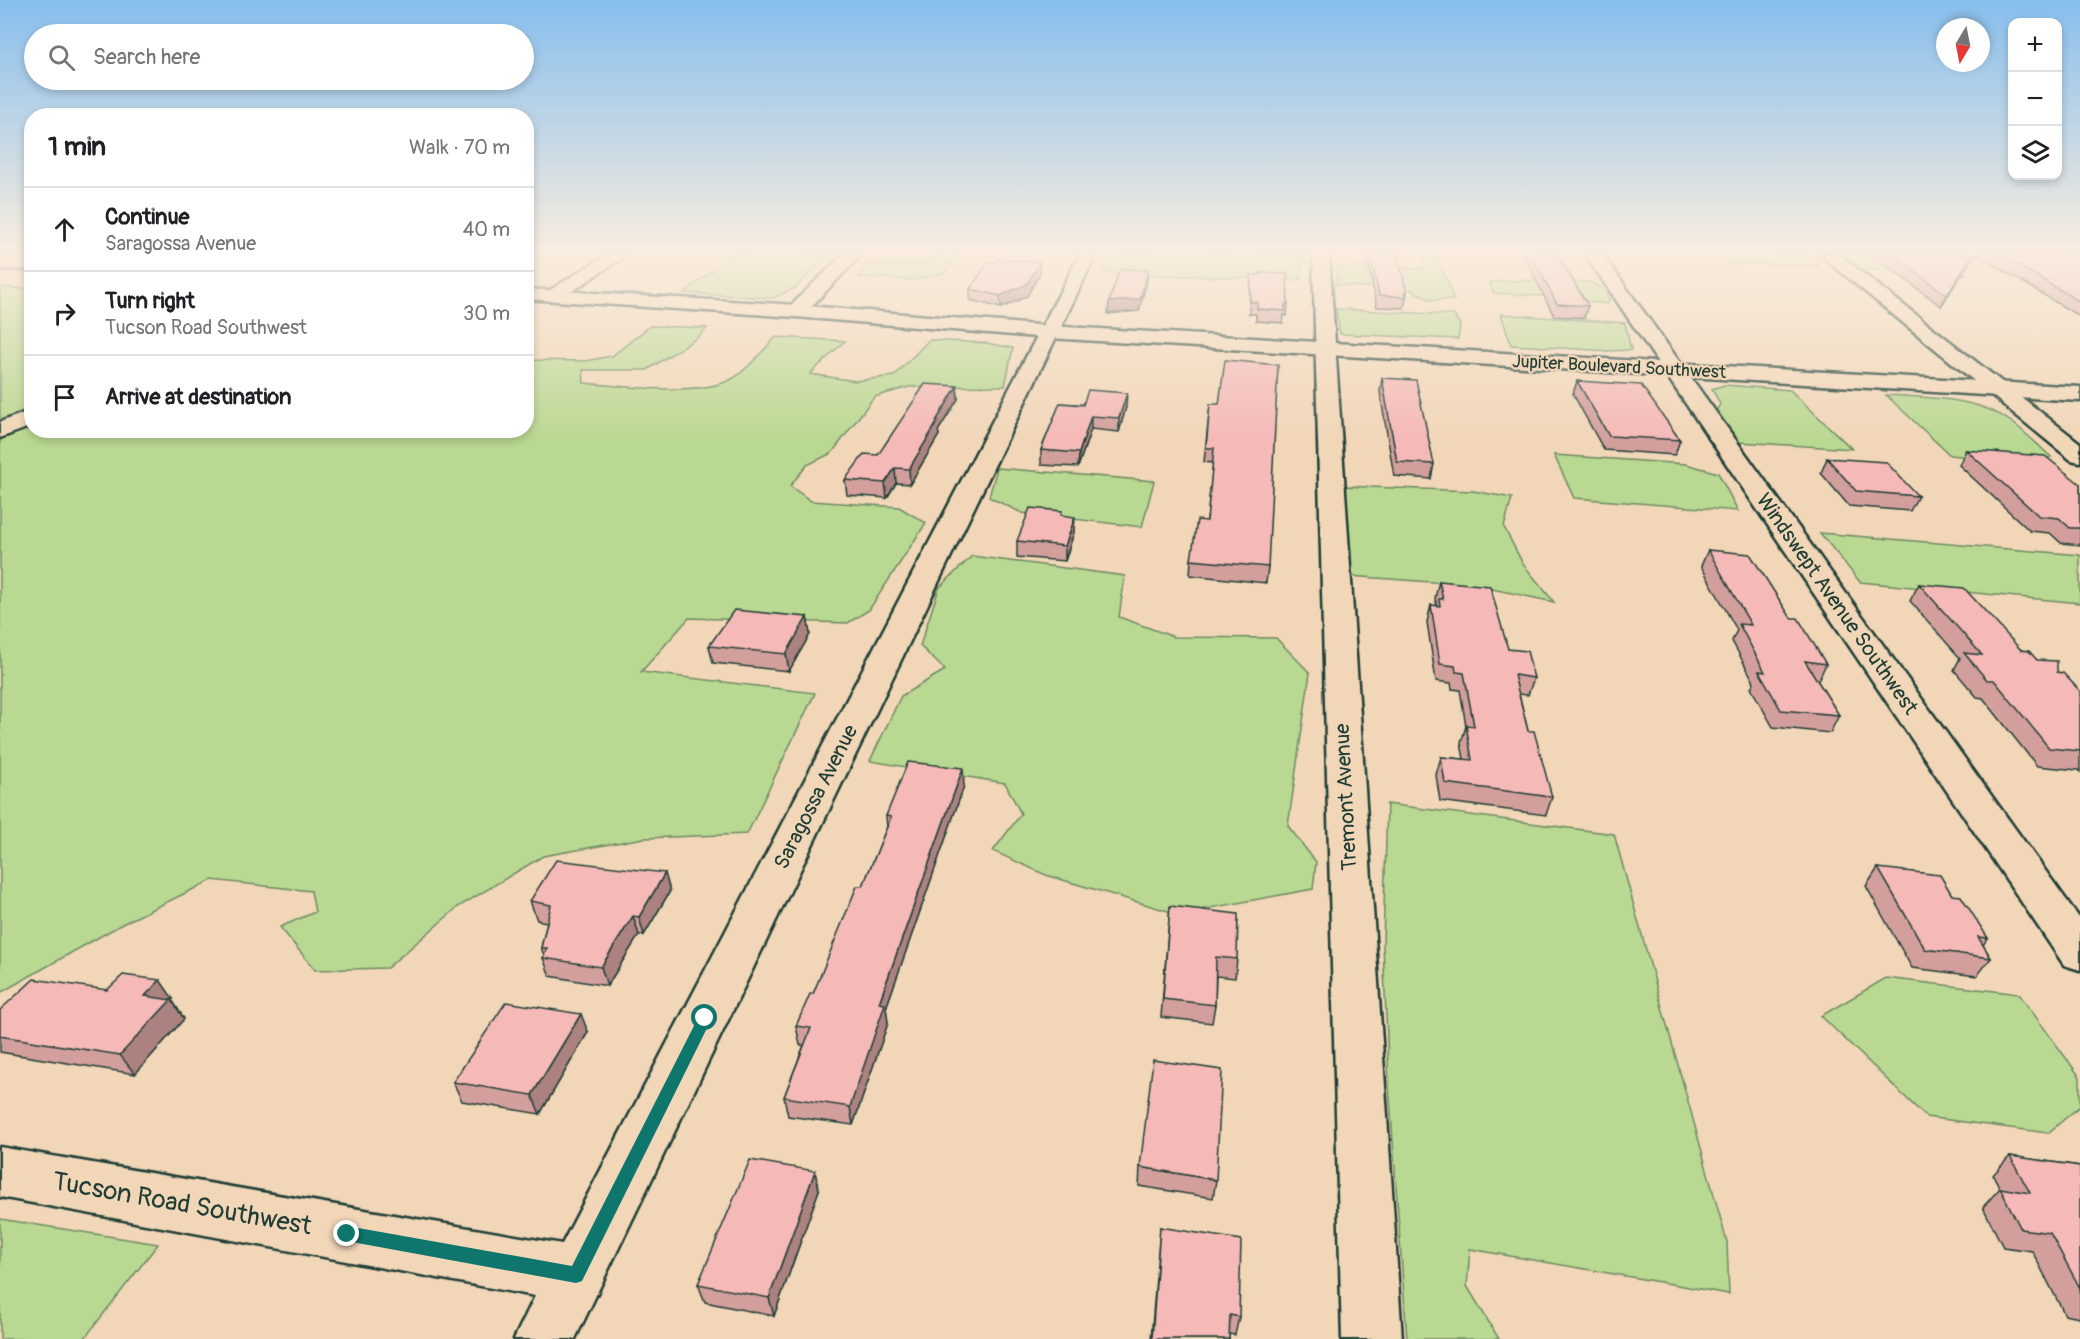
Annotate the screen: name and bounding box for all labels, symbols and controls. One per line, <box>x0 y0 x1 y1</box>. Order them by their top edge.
north arrow <box>1936 18 1990 72</box>
map controls <box>2008 18 2062 180</box>
button: + <box>2008 18 2062 72</box>
search box <box>24 24 534 90</box>
icon: search <box>45 41 78 74</box>
text: Search here <box>93 43 200 71</box>
button: − <box>2008 72 2062 126</box>
button: layers <box>2008 126 2062 180</box>
text: 1 min <box>48 131 106 163</box>
text: Walk · 70 m <box>409 135 510 160</box>
text: Continue <box>105 203 189 231</box>
icon: ahead <box>48 213 81 246</box>
text: 40 m <box>463 217 510 242</box>
text: Saragossa Avenue <box>105 231 256 256</box>
text: Turn right <box>105 287 195 315</box>
icon: right <box>48 297 81 330</box>
text: 30 m <box>463 301 510 326</box>
text: Tucson Road Southwest <box>105 315 307 340</box>
street label: Jupiter Boulevard Southwest <box>1511 350 1727 384</box>
icon: arrive <box>48 381 81 414</box>
text: Arrive at destination <box>105 383 291 411</box>
street label: Windswept Avenue Southwest <box>1750 488 1924 720</box>
street label: Saragossa Avenue <box>768 720 864 874</box>
street label: Tremont Avenue <box>1329 722 1363 871</box>
route start <box>691 1004 717 1030</box>
street label: Tucson Road Southwest <box>50 1165 315 1243</box>
route end <box>333 1220 359 1246</box>

